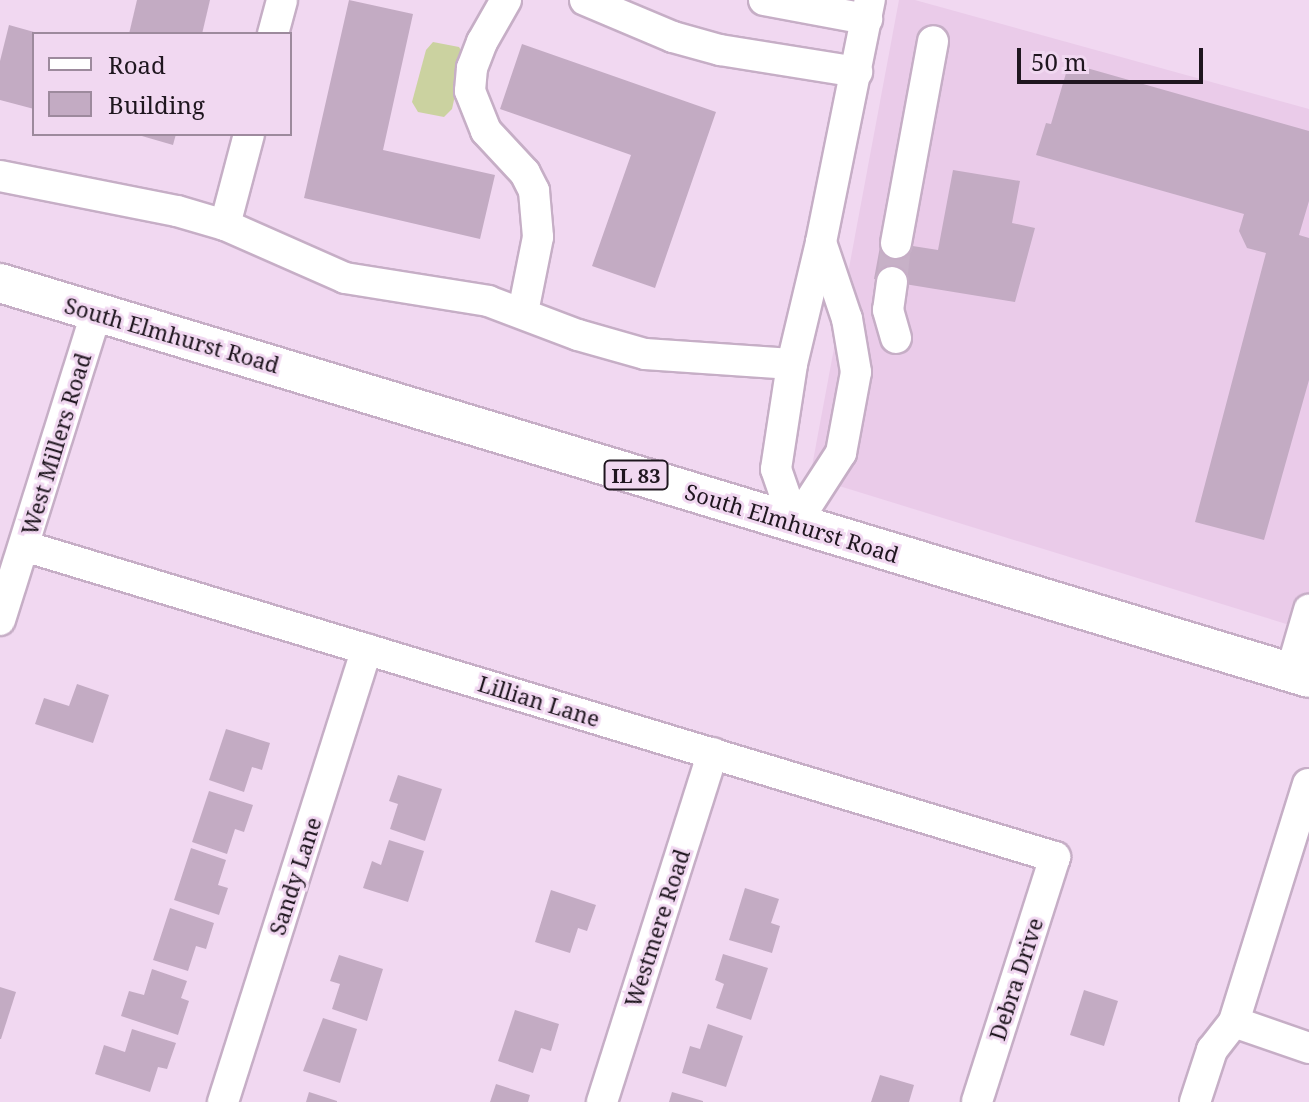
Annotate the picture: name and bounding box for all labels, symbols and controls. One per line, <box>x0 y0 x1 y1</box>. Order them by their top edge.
legend <box>32 32 292 136</box>
scale bar <box>1021 32 1207 82</box>
text: 50 m <box>1031 45 1087 78</box>
text: Road <box>108 48 166 81</box>
text: Building <box>108 88 205 121</box>
street label: South Elmhurst Road <box>62 292 282 378</box>
street label: West Millers Road <box>16 350 96 538</box>
road number: IL 83 <box>602 459 670 491</box>
street label: South Elmhurst Road <box>682 478 902 568</box>
street label: Lillian Lane <box>475 670 603 732</box>
street label: Sandy Lane <box>264 814 326 938</box>
street label: Westmere Road <box>619 846 695 1010</box>
street label: Debra Drive <box>984 914 1048 1044</box>

